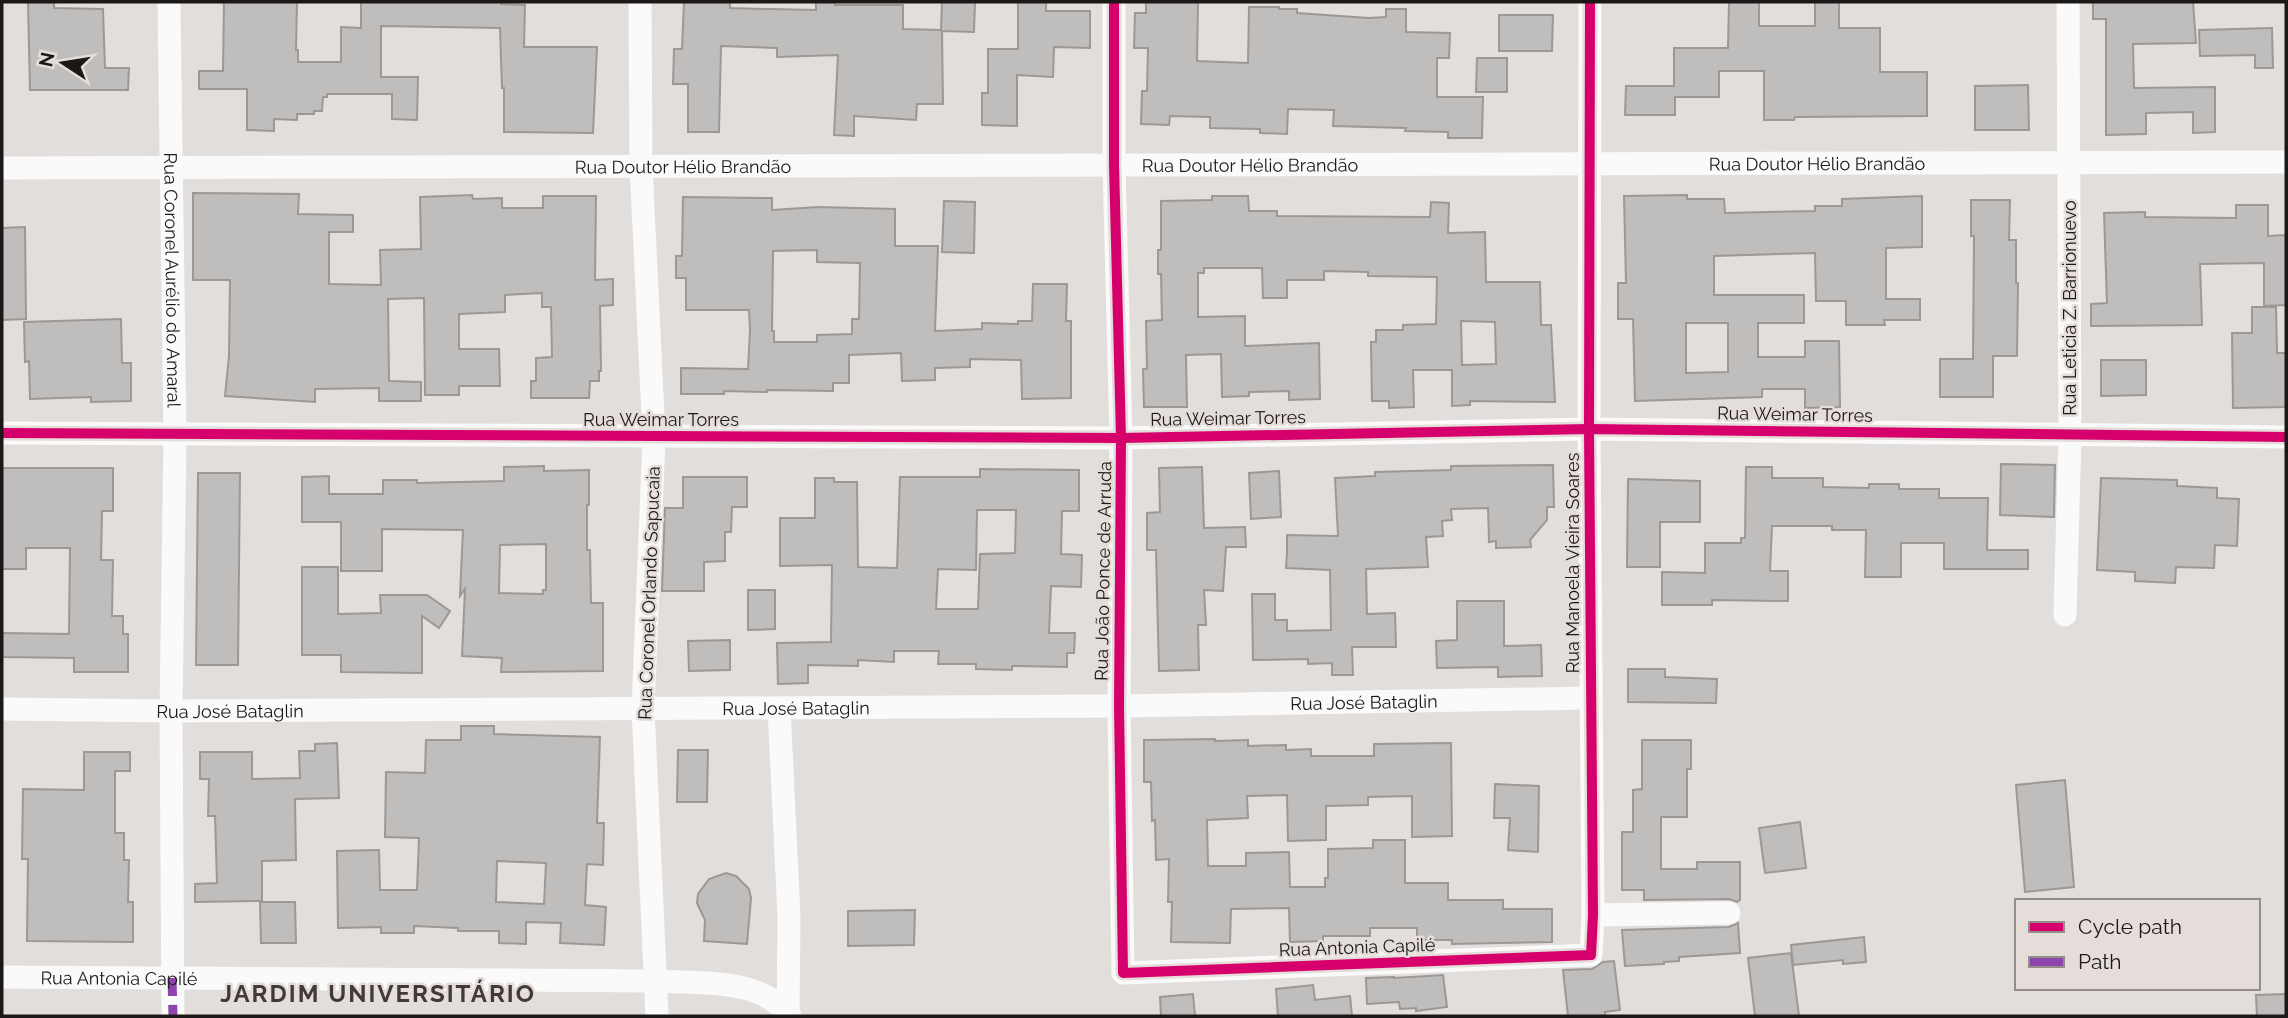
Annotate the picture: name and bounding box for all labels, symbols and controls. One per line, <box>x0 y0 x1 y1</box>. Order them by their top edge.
north arrow <box>28 28 98 98</box>
text: N <box>34 50 59 69</box>
street label: Rua Coronel Aurélio do Amaral <box>161 152 185 408</box>
street label: Rua Doutor Hélio Brandão <box>1709 152 1925 174</box>
street label: Rua Doutor Hélio Brandão <box>1142 154 1358 176</box>
street label: Rua Doutor Hélio Brandão <box>575 155 791 177</box>
street label: Rua Leticia Z. Barrionuevo <box>2059 200 2080 416</box>
street label: Rua Weimar Torres <box>1717 402 1873 426</box>
street label: Rua Weimar Torres <box>1150 406 1306 430</box>
street label: Rua Weimar Torres <box>583 409 739 430</box>
street label: Rua Manoela Vieira Soares <box>1562 452 1583 673</box>
street label: Rua João Ponce de Arruda <box>1091 461 1115 681</box>
street label: Rua Coronel Orlando Sapucaia <box>634 466 664 720</box>
street label: Rua José Bataglin <box>1290 690 1438 714</box>
street label: Rua José Bataglin <box>722 697 870 719</box>
street label: Rua José Bataglin <box>156 700 304 722</box>
legend <box>2015 899 2260 990</box>
text: Cycle path <box>2078 914 2182 939</box>
street label: Rua Antonia Capilé <box>1278 934 1436 960</box>
text: Path <box>2078 949 2122 974</box>
street label: Rua Antonia Capilé <box>40 967 198 989</box>
district label: JARDIM UNIVERSITÁRIO <box>220 979 536 1008</box>

